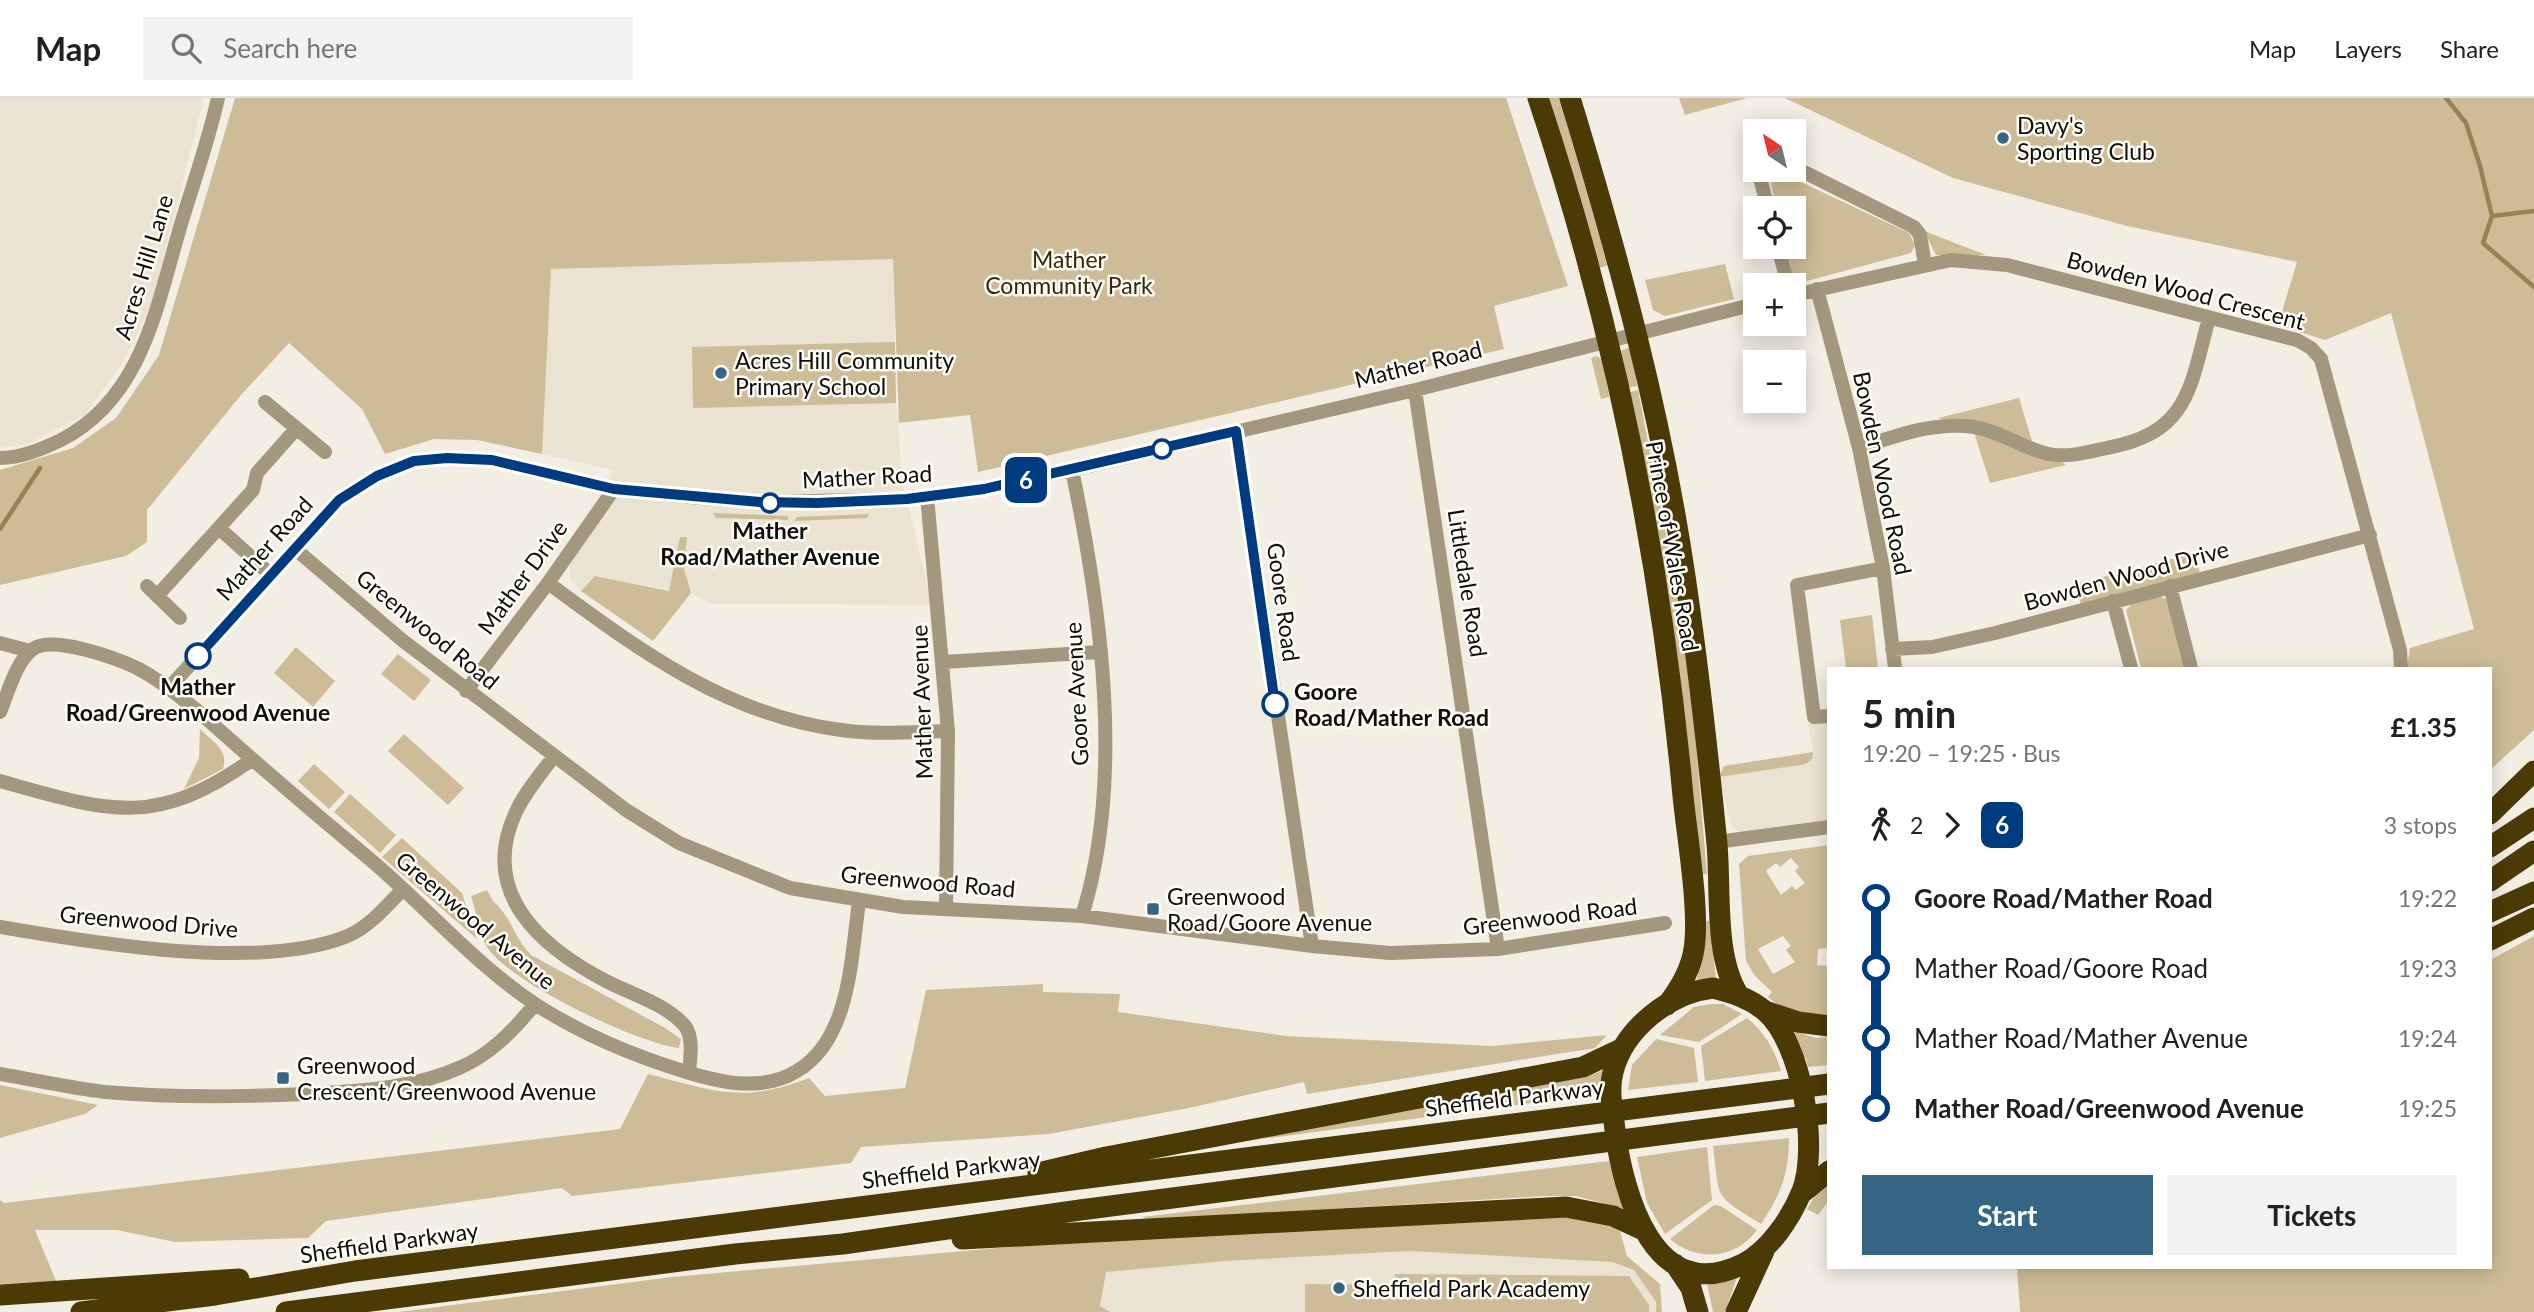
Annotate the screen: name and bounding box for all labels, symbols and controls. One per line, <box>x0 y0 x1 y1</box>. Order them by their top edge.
search box <box>143 17 633 80</box>
text: Map <box>35 28 101 68</box>
icon: search <box>167 29 205 67</box>
text: Search here <box>223 32 357 64</box>
text: Map <box>2249 34 2296 63</box>
text: Layers <box>2334 34 2402 63</box>
text: Share <box>2440 34 2499 63</box>
place label: Davy's Sporting Club <box>2017 111 2155 165</box>
north arrow <box>1743 119 1806 182</box>
map controls <box>1743 119 1806 413</box>
marker: Davy's Sporting Club <box>1995 130 2011 146</box>
street label: Acres Hill Lane <box>108 191 178 343</box>
button: locate <box>1743 196 1806 259</box>
park label: Mather Community Park <box>985 245 1153 299</box>
street label: Bowden Wood Crescent <box>2064 245 2309 335</box>
button: + <box>1743 273 1806 336</box>
street label: Mather Road <box>1351 335 1485 393</box>
place label: Acres Hill Community Primary School <box>735 346 954 400</box>
button: − <box>1743 350 1806 413</box>
marker: Acres Hill Community Primary School <box>713 365 729 381</box>
street label: Bowden Wood Road <box>1848 369 1918 577</box>
street label: Prince of Wales Road <box>1641 438 1705 654</box>
unlabelled marker <box>1152 439 1172 459</box>
line badge: 6 <box>1003 457 1049 503</box>
street label: Mather Road <box>801 459 933 493</box>
text: 6 <box>1019 465 1033 494</box>
street label: Mather Road <box>210 490 318 606</box>
marker: Mather Road/Mather Avenue <box>760 493 780 513</box>
street label: Littledale Road <box>1442 507 1494 659</box>
street label: Mather Drive <box>471 515 573 639</box>
place label: Mather Road/Mather Avenue <box>660 516 880 570</box>
street label: Bowden Wood Drive <box>2020 534 2232 616</box>
street label: Goore Road <box>1262 541 1306 663</box>
street label: Greenwood Road <box>351 563 505 695</box>
street label: Goore Avenue <box>1058 621 1094 767</box>
street label: Mather Avenue <box>904 624 938 780</box>
marker: Mather Road/Greenwood Avenue <box>185 643 211 669</box>
place label: Mather Road/Greenwood Avenue <box>66 672 330 726</box>
place label: Goore Road/Mather Road <box>1294 677 1489 731</box>
text: 5 min <box>1862 690 1956 736</box>
marker: Goore Road/Mather Road <box>1262 691 1288 717</box>
text: £1.35 <box>2391 711 2457 743</box>
text: 19:20 – 19:25 · Bus <box>1862 739 2061 767</box>
icon: walk <box>1862 806 1900 844</box>
icon: forward <box>1933 806 1971 844</box>
text: 6 <box>1995 810 2009 839</box>
text: 2 <box>1910 811 1923 839</box>
text: 3 stops <box>2384 811 2457 839</box>
street label: Greenwood Avenue <box>391 845 561 995</box>
street label: Greenwood Road <box>839 859 1017 903</box>
place label: Greenwood Road/Goore Avenue <box>1167 882 1372 936</box>
text: Goore Road/Mather Road <box>1914 882 2213 914</box>
text: 19:22 <box>2398 884 2457 912</box>
street label: Greenwood Road <box>1461 891 1639 941</box>
street label: Greenwood Drive <box>59 899 239 943</box>
marker: Greenwood Road/Goore Avenue <box>1145 901 1161 917</box>
text: Mather Road/Goore Road <box>1914 952 2208 984</box>
text: 19:23 <box>2398 954 2457 982</box>
text: Mather Road/Mather Avenue <box>1914 1022 2248 1054</box>
text: 19:24 <box>2398 1024 2457 1052</box>
place label: Greenwood Crescent/Greenwood Avenue <box>297 1051 596 1105</box>
marker: Greenwood Crescent/Greenwood Avenue <box>275 1070 291 1086</box>
street label: Sheffield Parkway <box>1423 1072 1605 1122</box>
text: Mather Road/Greenwood Avenue <box>1914 1092 2304 1124</box>
text: 19:25 <box>2398 1094 2457 1122</box>
street label: Sheffield Parkway <box>860 1144 1042 1194</box>
button: Start <box>1862 1175 2153 1255</box>
button: Tickets <box>2167 1175 2457 1255</box>
street label: Sheffield Parkway <box>298 1216 480 1268</box>
place label: Sheffield Park Academy <box>1353 1274 1590 1302</box>
marker: Sheffield Park Academy <box>1331 1280 1347 1296</box>

